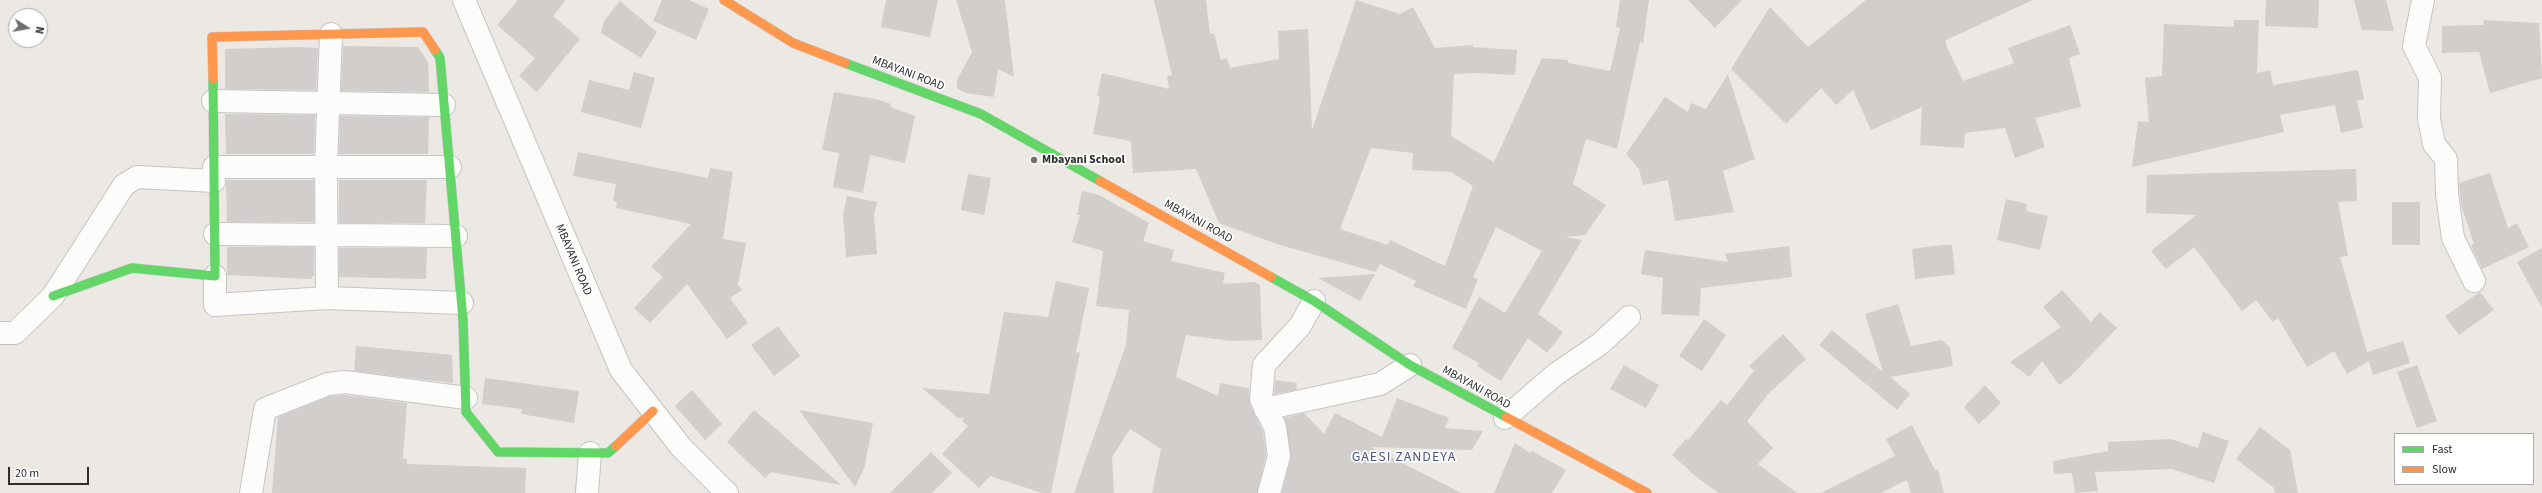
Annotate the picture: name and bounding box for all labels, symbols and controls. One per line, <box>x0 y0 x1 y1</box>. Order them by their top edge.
north arrow <box>8 8 48 48</box>
text: N <box>31 25 47 35</box>
street label: MBAYANI ROAD <box>870 54 946 94</box>
place label: Mbayani School <box>1042 153 1125 167</box>
marker: Mbayani School <box>1029 155 1039 165</box>
street label: MBAYANI ROAD <box>1161 197 1235 247</box>
street label: MBAYANI ROAD <box>552 222 594 298</box>
street label: MBAYANI ROAD <box>1439 363 1513 413</box>
legend <box>2394 433 2534 485</box>
text: Fast <box>2432 441 2452 458</box>
district label: GAESI ZANDEYA <box>1352 450 1456 466</box>
scale bar <box>10 459 91 485</box>
text: Slow <box>2432 461 2457 478</box>
text: 20 m <box>15 465 39 482</box>

